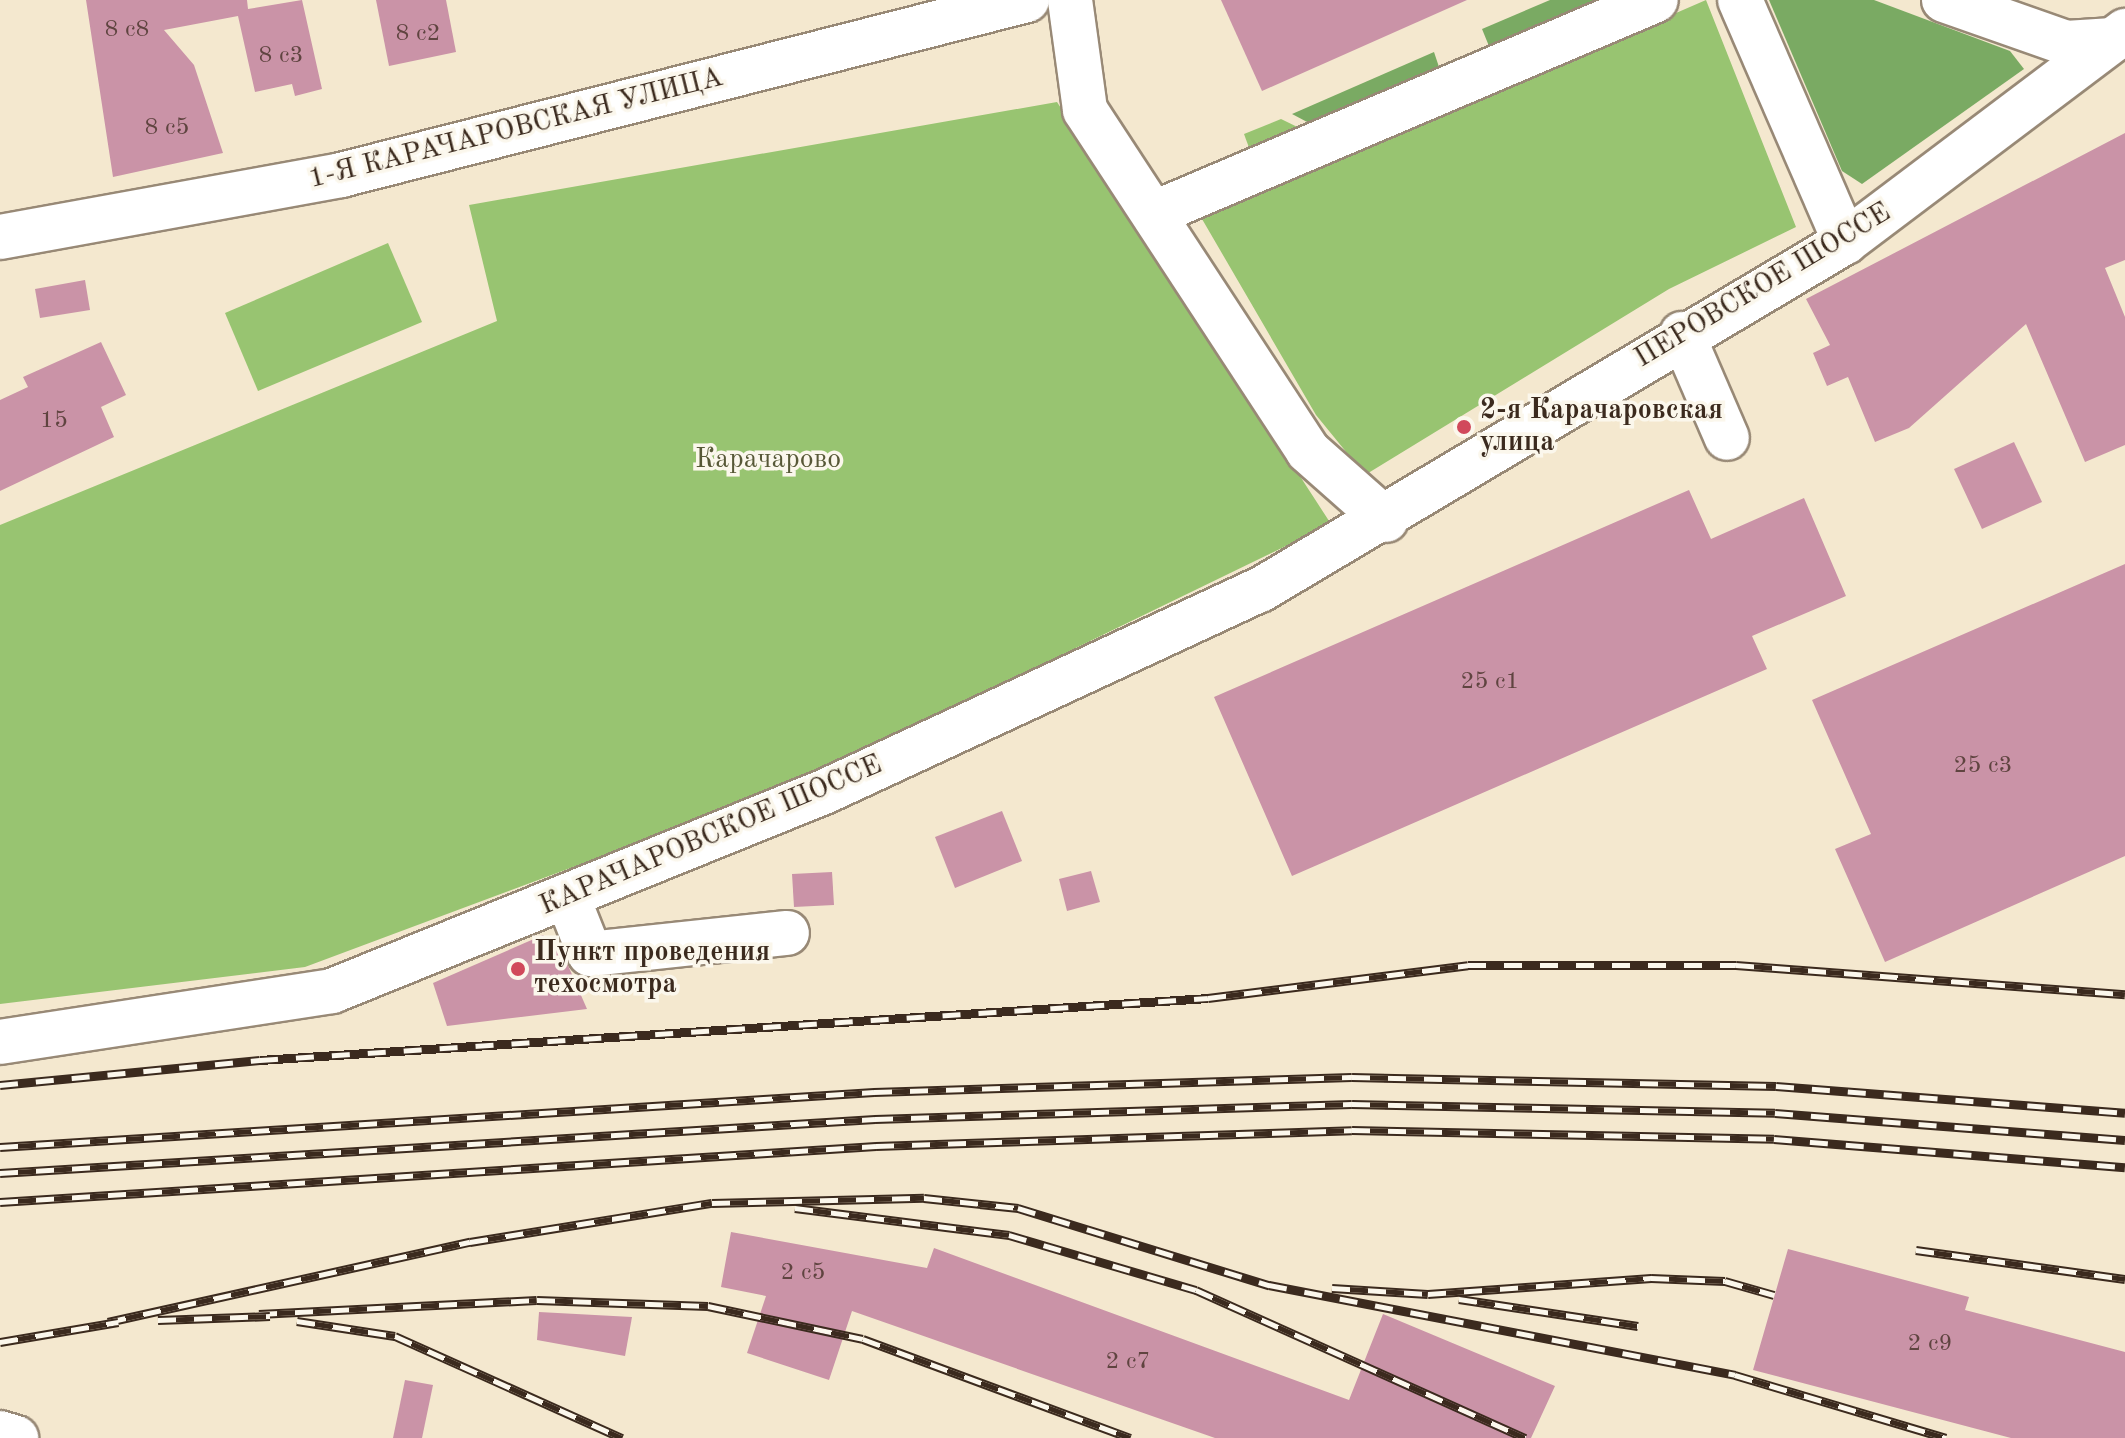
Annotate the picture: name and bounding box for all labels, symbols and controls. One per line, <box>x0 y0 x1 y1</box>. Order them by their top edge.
house number: 8 с8 <box>104 17 150 45</box>
house number: 8 с2 <box>395 21 441 49</box>
house number: 8 с3 <box>258 43 304 71</box>
street label: 1-Я КАРАЧАРОВСКАЯ УЛИЦА <box>305 61 727 197</box>
house number: 8 с5 <box>144 115 190 143</box>
street label: ПЕРОВСКОЕ ШОССЕ <box>1629 196 1897 376</box>
place label: 2-я Карачаровская улица <box>1480 394 1723 460</box>
house number: 15 <box>40 408 68 436</box>
marker: 2-я Карачаровская улица <box>1455 418 1473 436</box>
park label: Карачарово <box>695 443 841 477</box>
house number: 25 с1 <box>1461 669 1519 697</box>
street label: КАРАЧАРОВСКОЕ ШОССЕ <box>535 749 887 923</box>
house number: 25 с3 <box>1954 753 2012 781</box>
place label: Пункт проведения техосмотра <box>534 936 770 1002</box>
marker: Пункт проведения техосмотра <box>509 960 527 978</box>
house number: 2 с5 <box>780 1260 826 1288</box>
house number: 2 с9 <box>1907 1331 1953 1359</box>
house number: 2 с7 <box>1105 1349 1151 1377</box>

